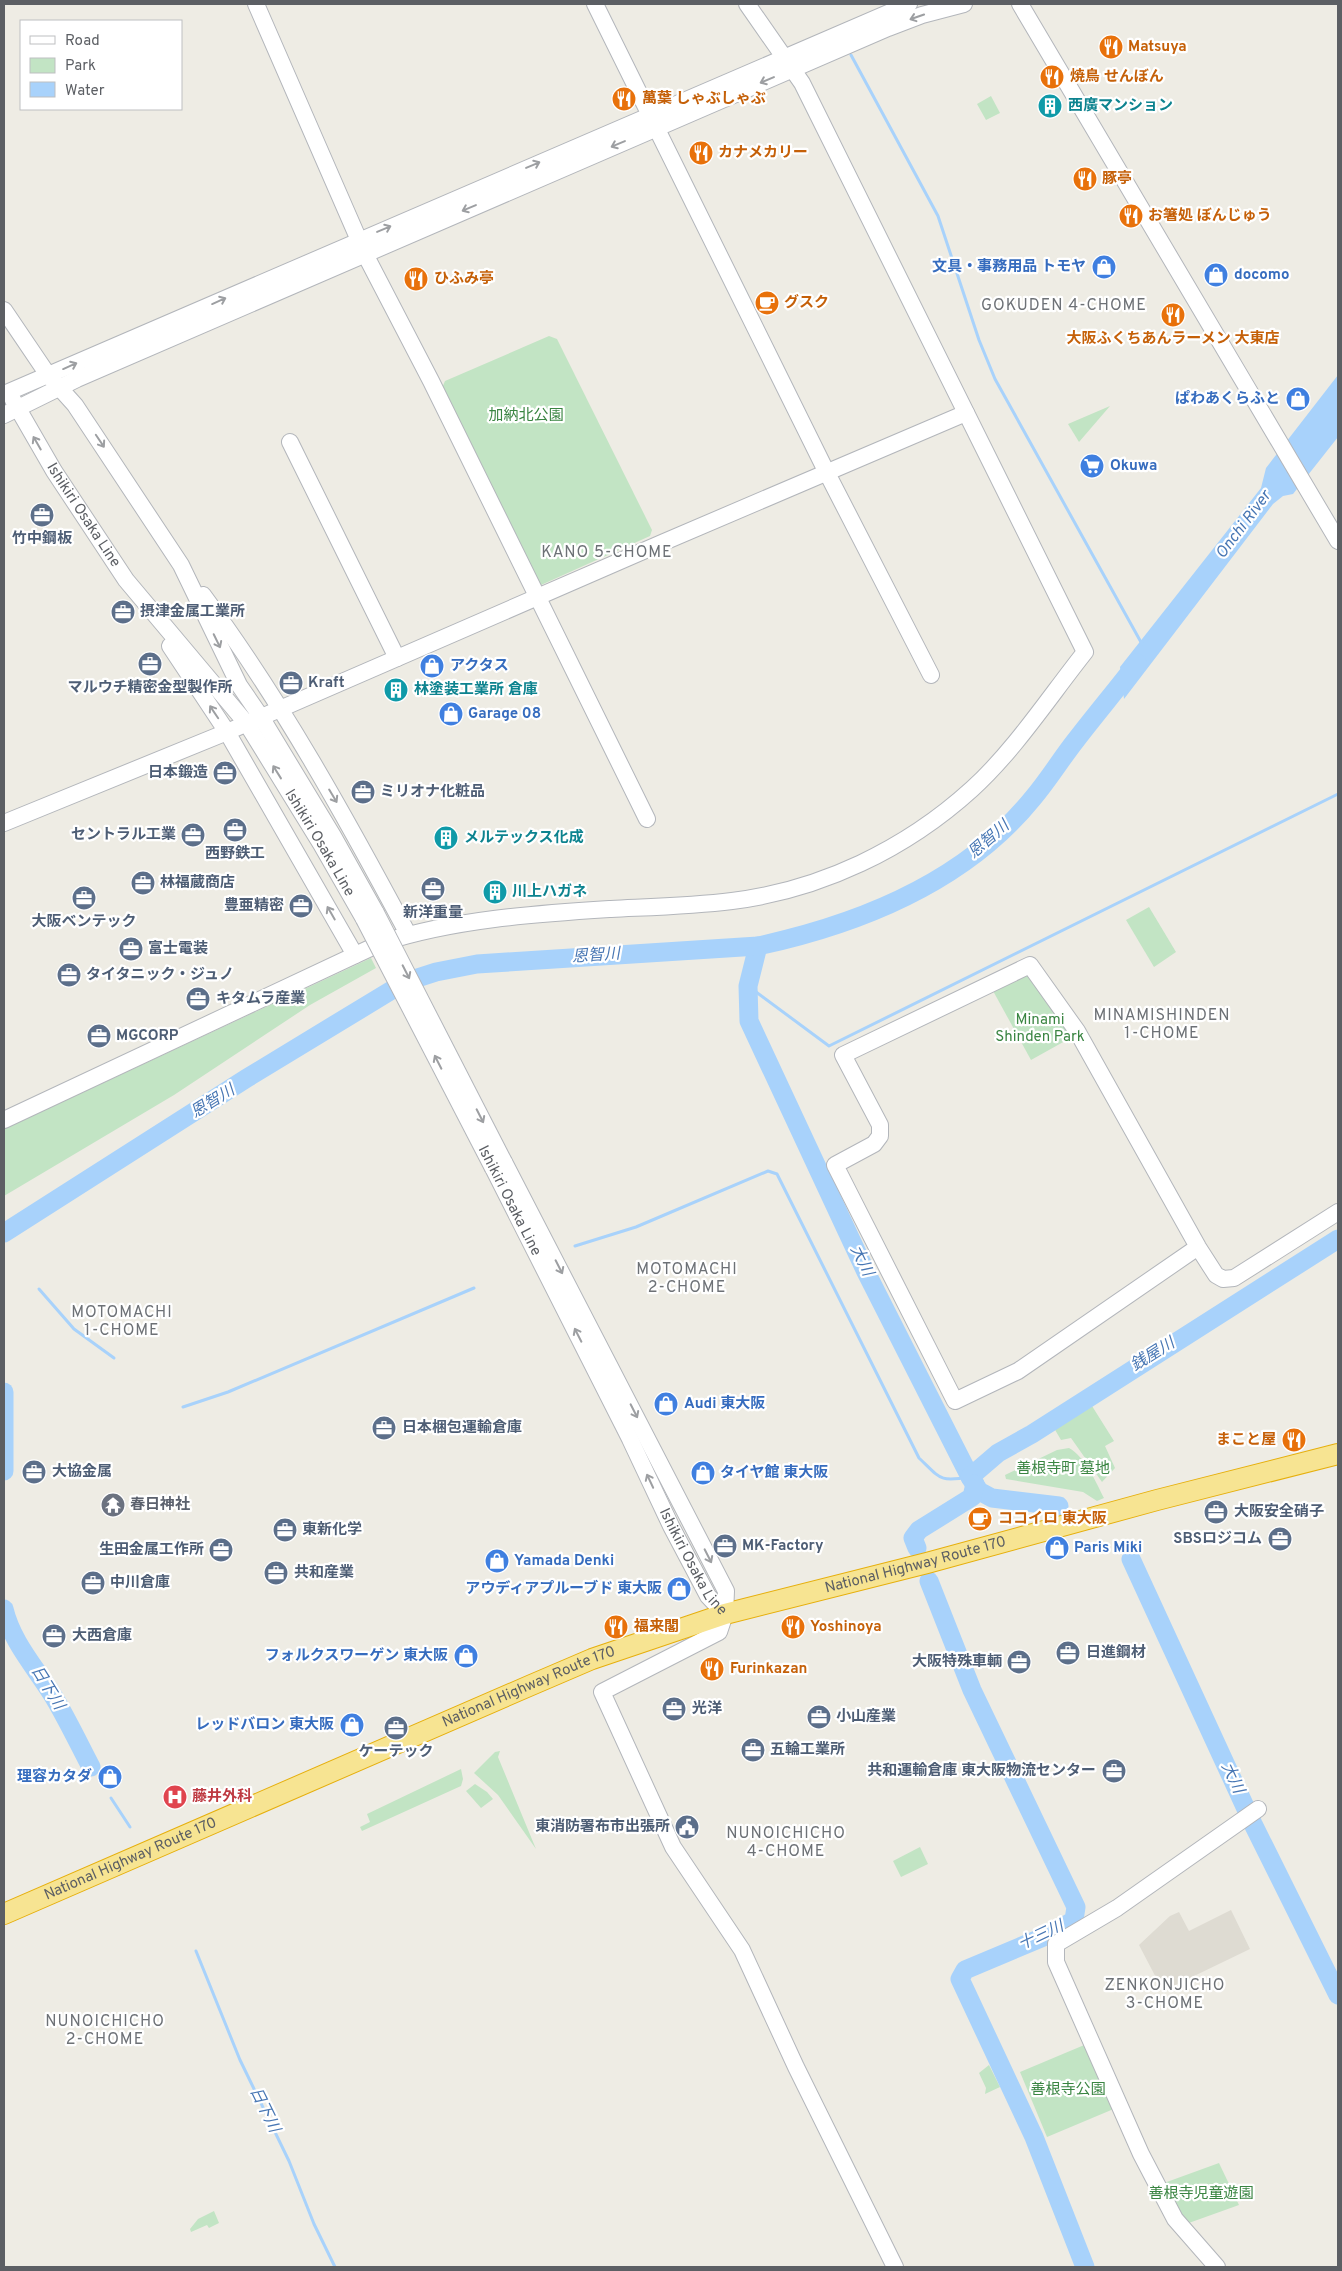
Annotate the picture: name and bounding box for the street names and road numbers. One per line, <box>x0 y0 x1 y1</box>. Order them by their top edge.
street label: Ishikiri Osaka Line <box>42 460 125 571</box>
street label: Ishikiri Osaka Line <box>280 786 359 900</box>
street label: Ishikiri Osaka Line <box>473 1143 545 1259</box>
street label: Ishikiri Osaka Line <box>654 1505 731 1620</box>
street label: National Highway Route 170 <box>823 1532 1008 1598</box>
street label: National Highway Route 170 <box>439 1642 618 1732</box>
street label: National Highway Route 170 <box>41 1813 220 1905</box>

